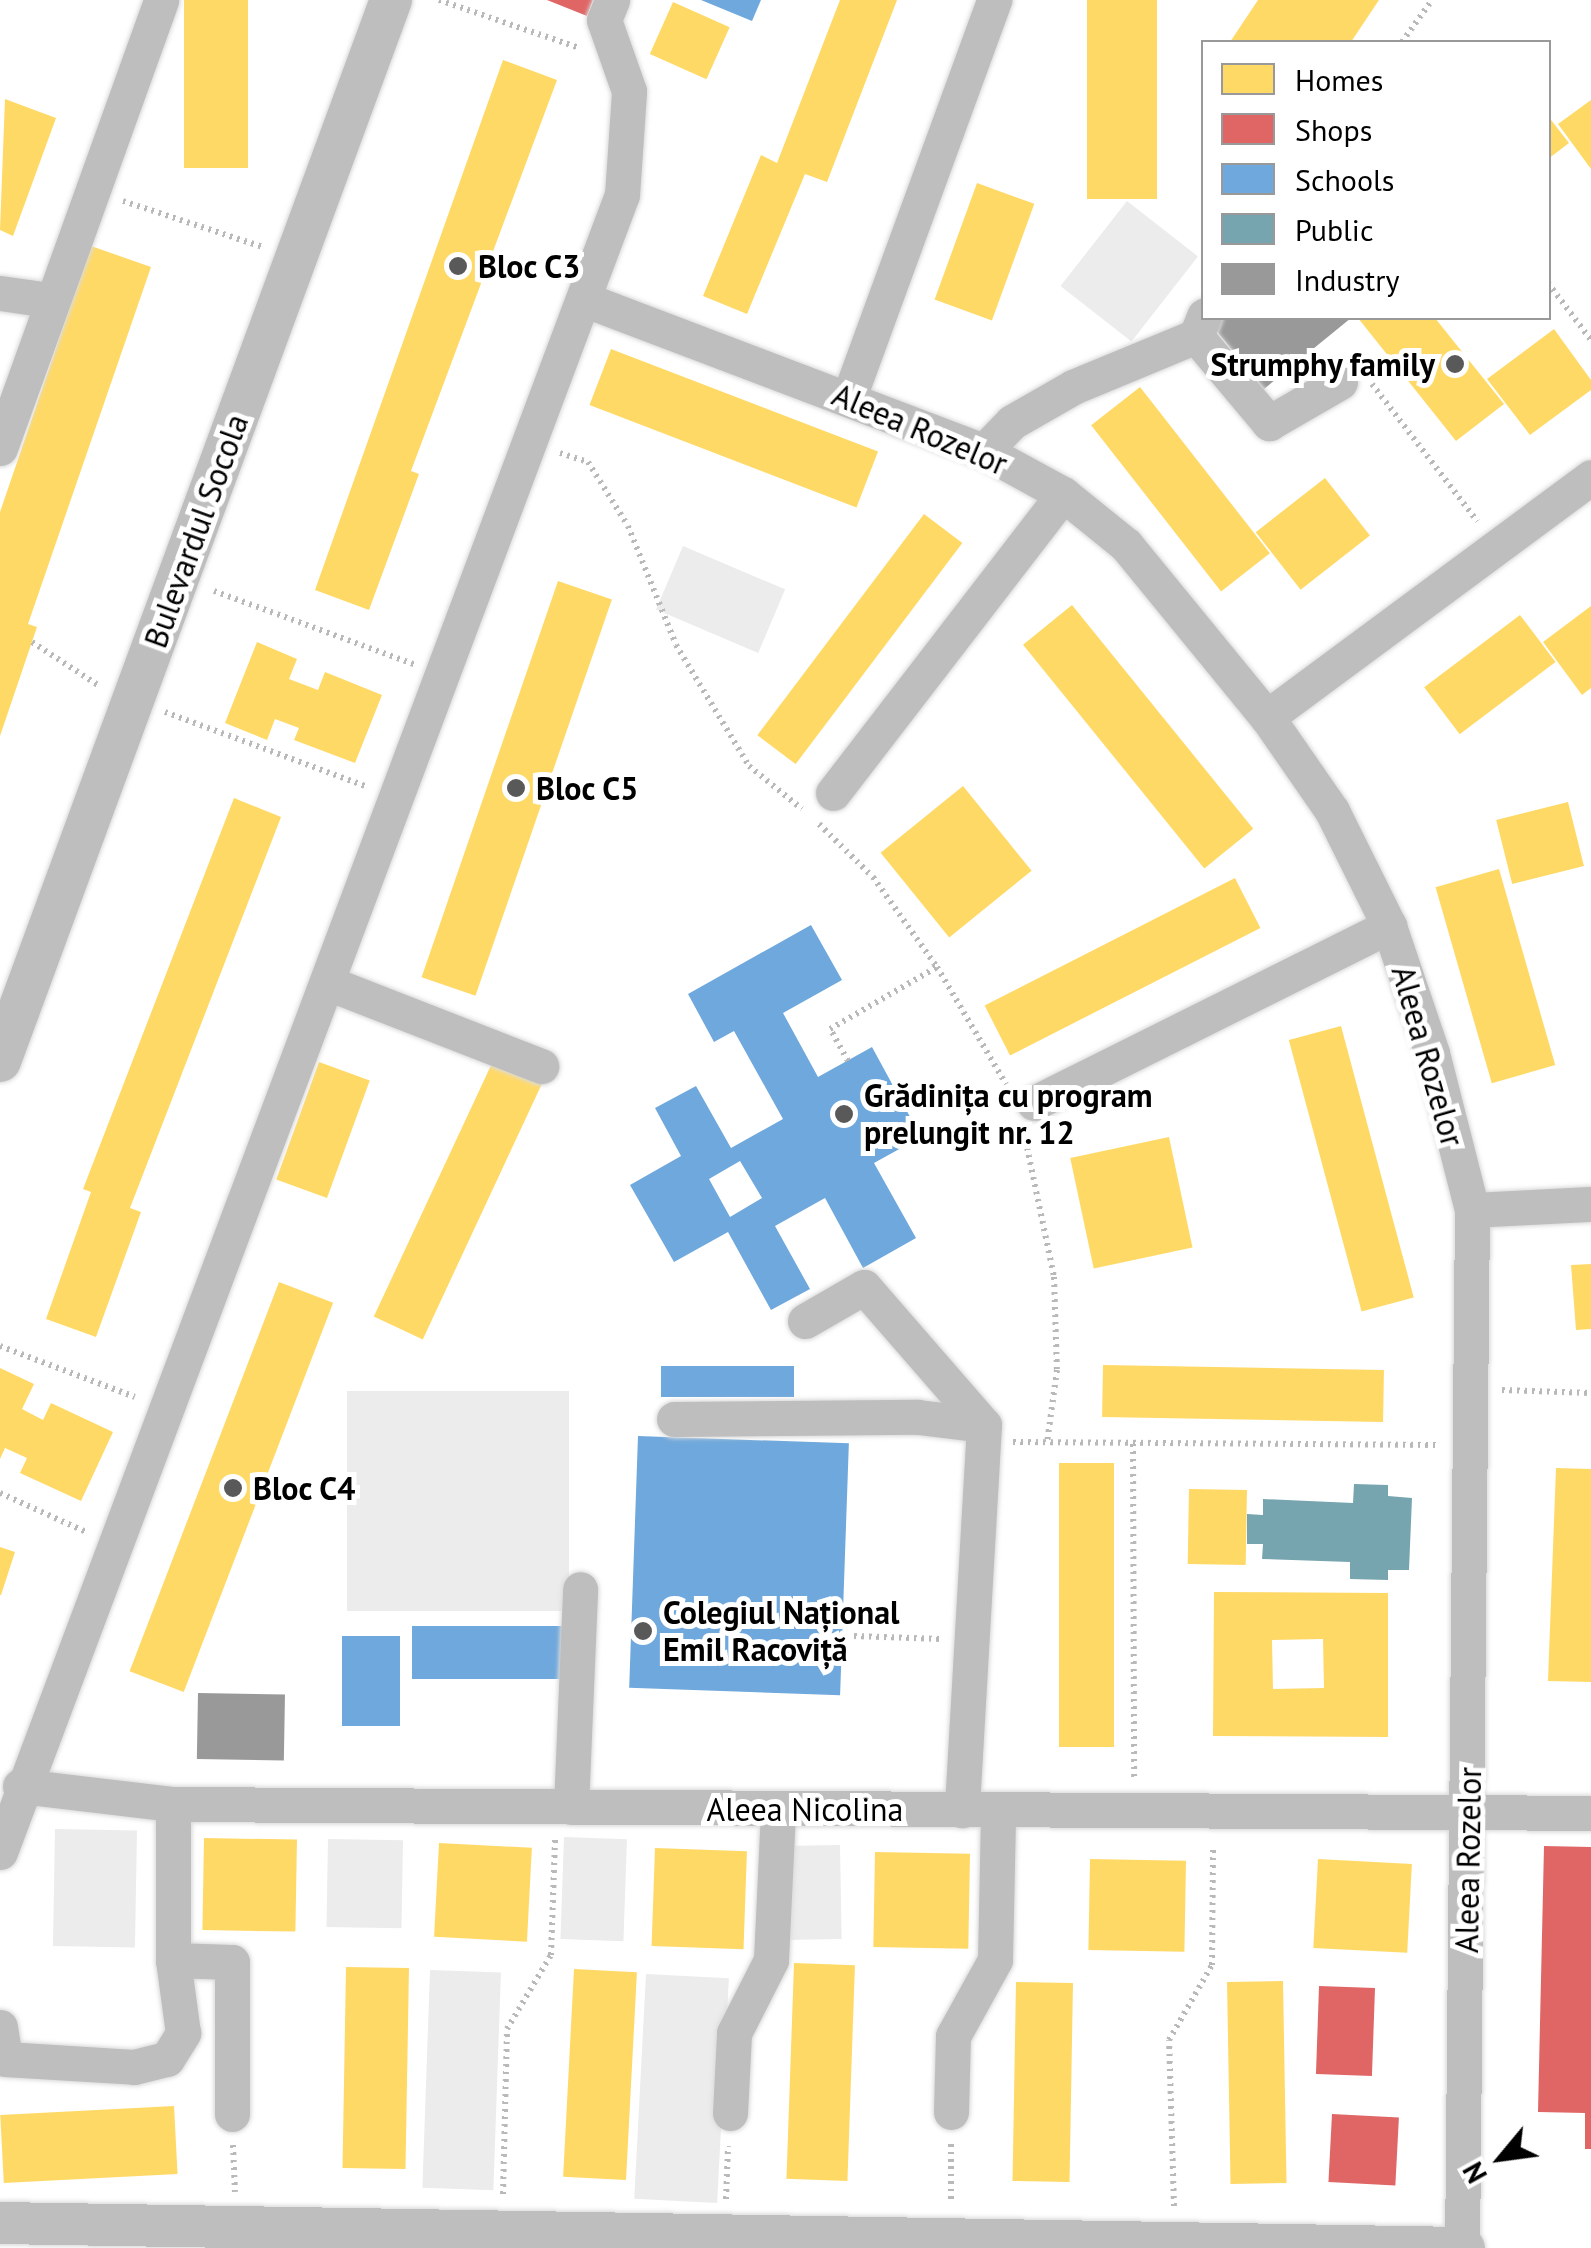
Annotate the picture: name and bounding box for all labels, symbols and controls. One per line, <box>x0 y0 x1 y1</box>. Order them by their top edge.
legend <box>1201 40 1551 320</box>
text: Homes <box>1295 60 1383 99</box>
text: Shops <box>1295 110 1372 149</box>
text: Schools <box>1295 160 1394 199</box>
text: Public <box>1295 210 1373 249</box>
place label: Bloc C3 <box>478 247 581 285</box>
marker: Bloc C3 <box>447 255 469 277</box>
text: Industry <box>1295 260 1399 299</box>
place label: Strumphy family <box>1209 345 1435 383</box>
marker: Strumphy family <box>1444 353 1466 375</box>
street label: Aleea Rozelor <box>827 375 1013 483</box>
street label: Bulevardul Socola <box>136 409 256 653</box>
place label: Bloc C5 <box>536 769 639 807</box>
marker: Bloc C5 <box>505 777 527 799</box>
street label: Aleea Rozelor <box>1384 961 1472 1151</box>
place label: Grădinița cu program prelungit nr. 12 <box>864 1077 1153 1152</box>
marker: Grădinița cu program prelungit nr. 12 <box>833 1103 855 1125</box>
place label: Bloc C4 <box>253 1469 356 1507</box>
marker: Bloc C4 <box>222 1477 244 1499</box>
place label: Colegiul Național Emil Racoviță <box>663 1594 899 1669</box>
marker: Colegiul Național Emil Racoviță <box>632 1620 654 1642</box>
street label: Aleea Rozelor <box>1447 1767 1489 1953</box>
street label: Aleea Nicolina <box>707 1790 903 1828</box>
north arrow <box>1451 2108 1551 2208</box>
text: N <box>1454 2156 1495 2190</box>

